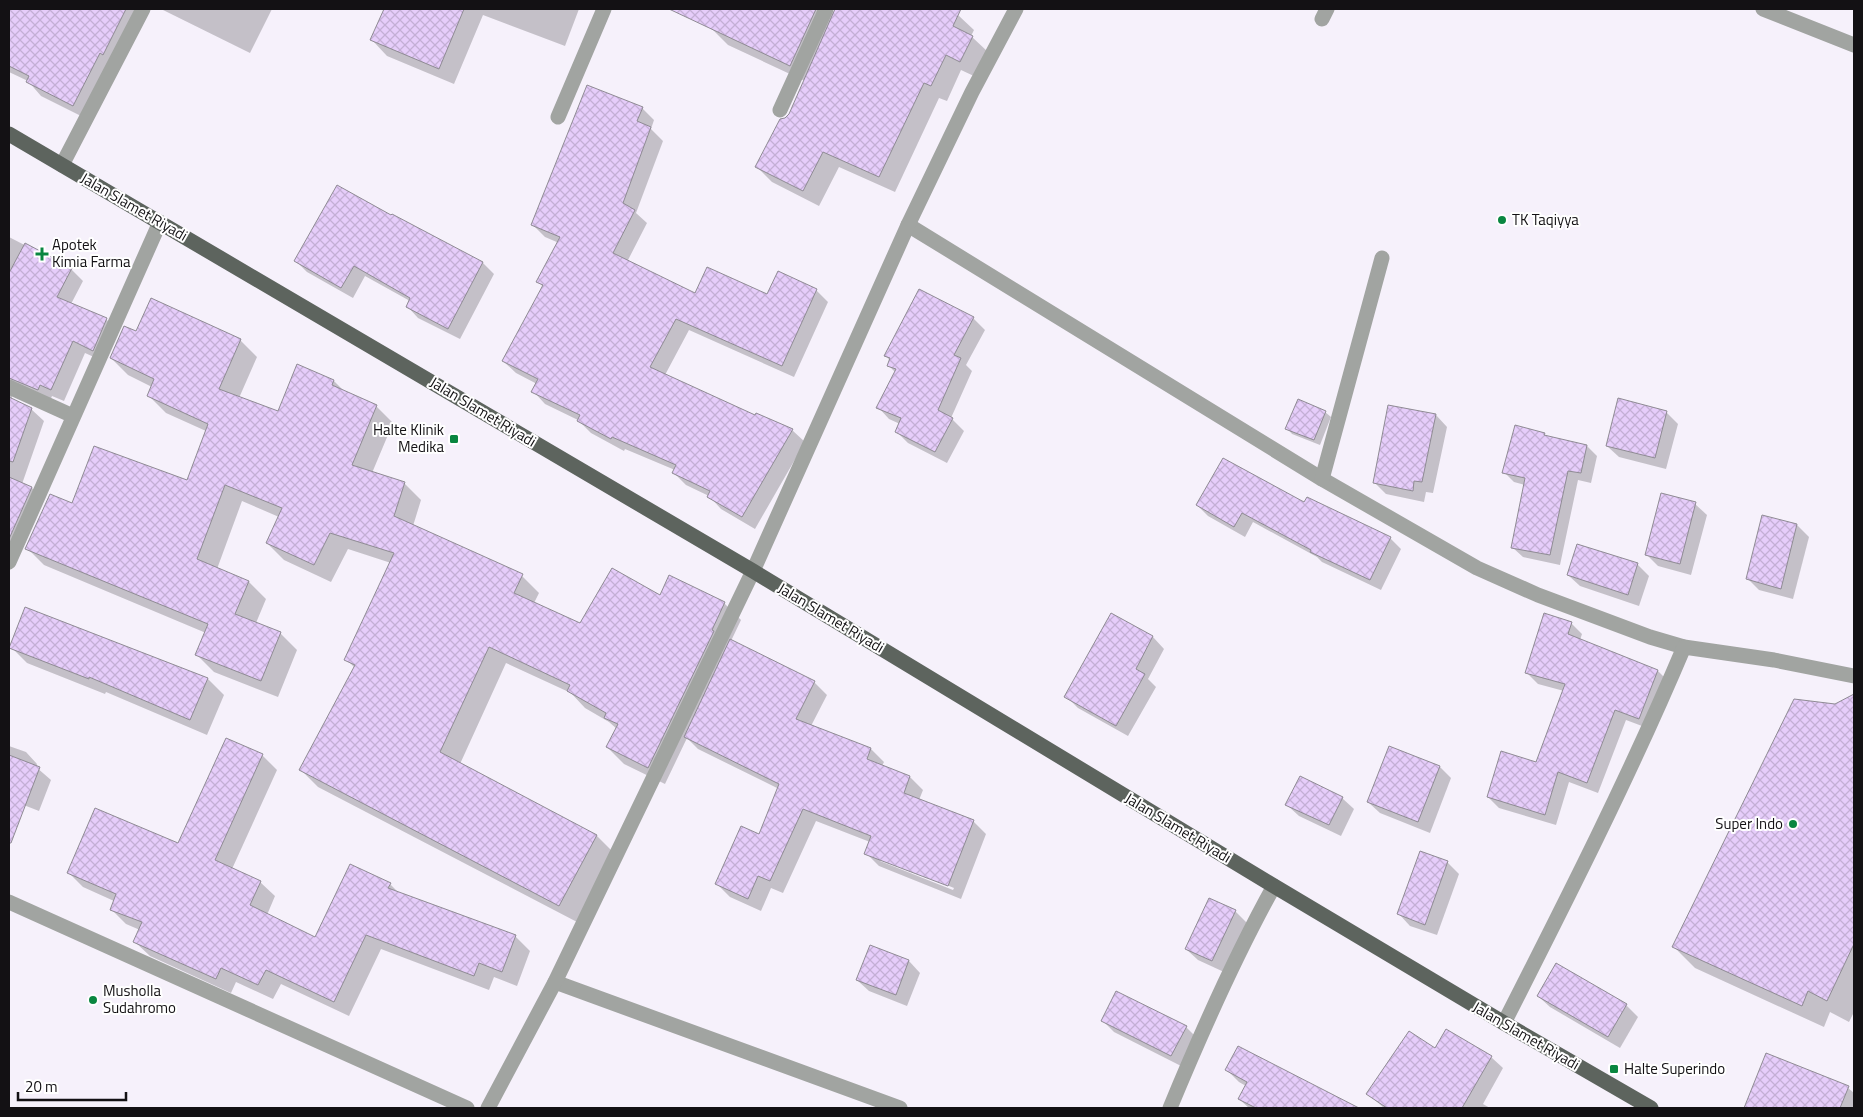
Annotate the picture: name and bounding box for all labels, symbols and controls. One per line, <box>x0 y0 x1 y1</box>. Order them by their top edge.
street label: Jalan Slamet Riyadi <box>76 167 192 247</box>
place label: TK Taqiyya <box>1512 208 1579 231</box>
marker: TK Taqiyya <box>1496 214 1508 226</box>
place label: Apotek Kimia Farma <box>52 233 131 273</box>
marker: Apotek Kimia Farma <box>36 248 48 260</box>
street label: Jalan Slamet Riyadi <box>426 371 541 452</box>
place label: Halte Klinik Medika <box>373 418 444 458</box>
marker: Halte Klinik Medika <box>448 433 460 445</box>
street label: Jalan Slamet Riyadi <box>774 577 889 658</box>
street label: Jalan Slamet Riyadi <box>1121 787 1236 868</box>
place label: Super Indo <box>1715 812 1783 835</box>
marker: Super Indo <box>1787 818 1799 830</box>
place label: Musholla Sudahromo <box>103 979 176 1019</box>
marker: Musholla Sudahromo <box>87 994 99 1006</box>
street label: Jalan Slamet Riyadi <box>1468 996 1584 1076</box>
place label: Halte Superindo <box>1624 1057 1725 1080</box>
marker: Halte Superindo <box>1608 1063 1620 1075</box>
scale bar <box>18 1070 125 1102</box>
text: 20 m <box>25 1075 58 1098</box>

